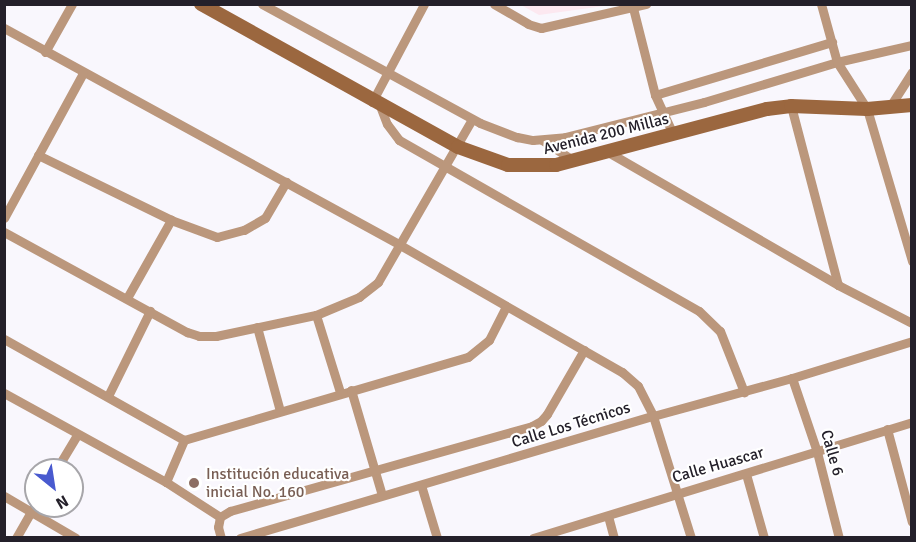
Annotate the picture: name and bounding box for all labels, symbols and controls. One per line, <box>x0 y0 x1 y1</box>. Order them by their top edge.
street label: Avenida 200 Millas <box>541 109 671 159</box>
street label: Calle Los Técnicos <box>509 398 633 452</box>
street label: Calle 6 <box>816 428 848 478</box>
street label: Calle Huascar <box>670 443 766 487</box>
north arrow <box>24 458 84 518</box>
place label: Institución educativa inicial No. 160 <box>206 464 349 502</box>
marker: Institución educativa inicial No. 160 <box>187 476 201 490</box>
text: N <box>52 490 72 513</box>

